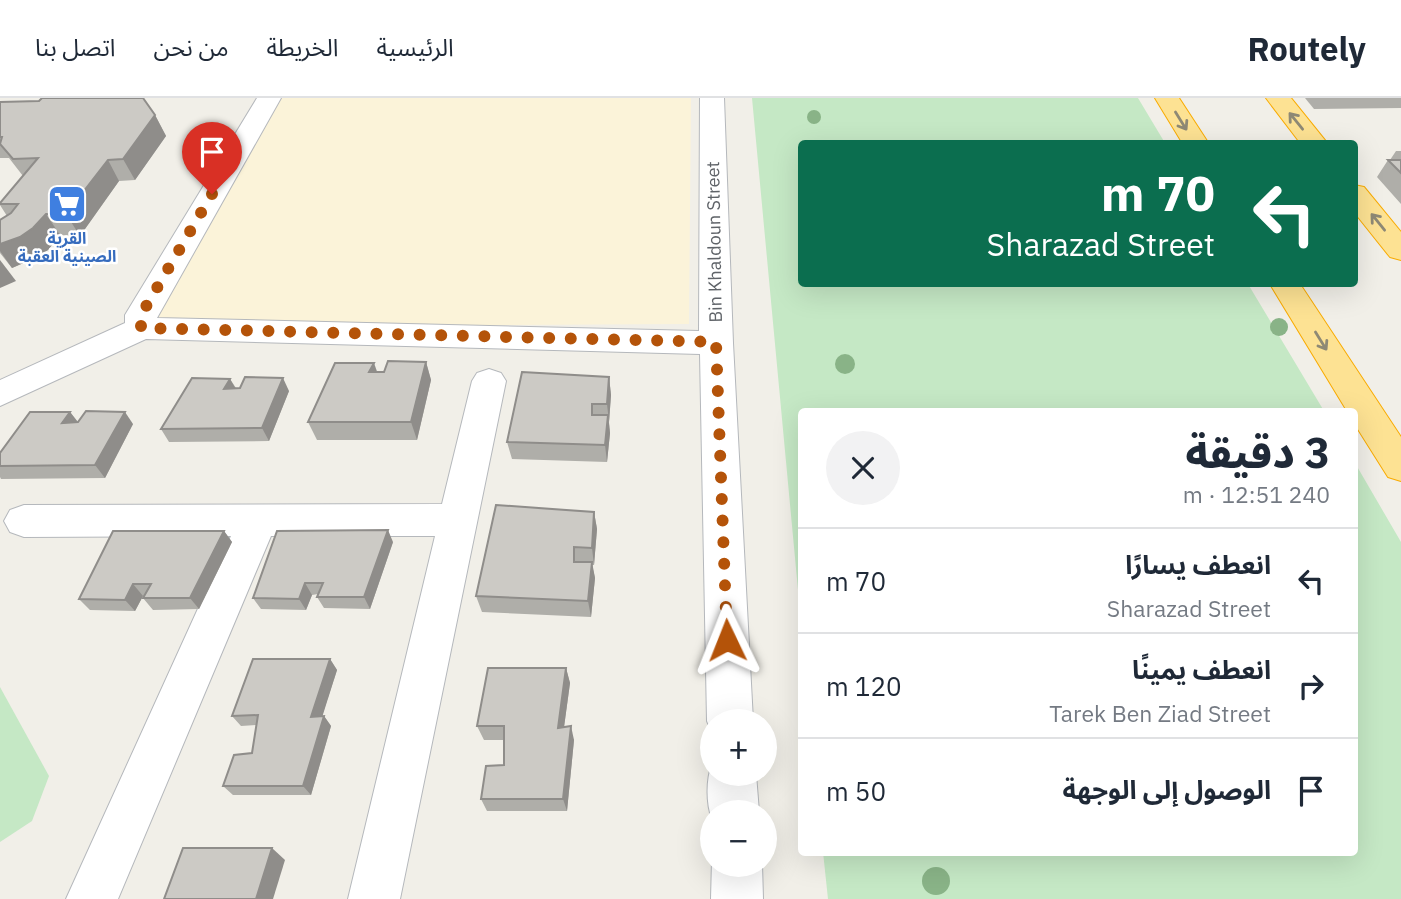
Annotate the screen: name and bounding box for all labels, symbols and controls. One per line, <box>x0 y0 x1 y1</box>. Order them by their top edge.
text: Routely <box>1247 27 1366 70</box>
text: اتصل بنا <box>35 31 116 63</box>
text: من نحن <box>154 31 229 63</box>
text: الخريطة <box>267 31 339 63</box>
text: الرئيسية <box>377 31 454 63</box>
one-way arrow <box>1174 110 1188 130</box>
one-way arrow <box>1289 112 1304 130</box>
pin <box>182 122 242 194</box>
icon: arrive <box>193 133 231 171</box>
street label: Bin Khaldoun Street <box>701 161 727 323</box>
text: 70 m <box>1101 161 1215 224</box>
icon: left <box>1239 168 1330 259</box>
supermarket icon: القرية الصينية العقبة <box>46 183 88 225</box>
one-way arrow <box>1370 213 1385 231</box>
text: Sharazad Street <box>987 223 1215 265</box>
place label: القرية الصينية العقبة <box>18 228 116 266</box>
one-way arrow <box>1314 331 1329 350</box>
text: 3 دقيقة <box>1185 425 1330 480</box>
button: close <box>826 431 900 505</box>
text: 240 m · 12:51 <box>1183 479 1330 509</box>
text: انعطف يسارًا <box>1125 547 1271 581</box>
icon: left <box>1292 562 1330 600</box>
text: 70 m <box>826 564 886 598</box>
text: Sharazad Street <box>1107 593 1271 623</box>
position arrow <box>690 603 764 677</box>
text: انعطف يمينًا <box>1132 652 1271 686</box>
icon: right <box>1292 667 1330 705</box>
text: 120 m <box>826 669 902 703</box>
text: Tarek Ben Ziad Street <box>1049 698 1271 728</box>
map controls <box>700 709 777 877</box>
button: + <box>700 709 777 786</box>
text: الوصول إلى الوجهة <box>1062 772 1271 806</box>
icon: arrive <box>1292 772 1330 810</box>
text: 50 m <box>826 774 886 808</box>
button: − <box>700 800 777 877</box>

